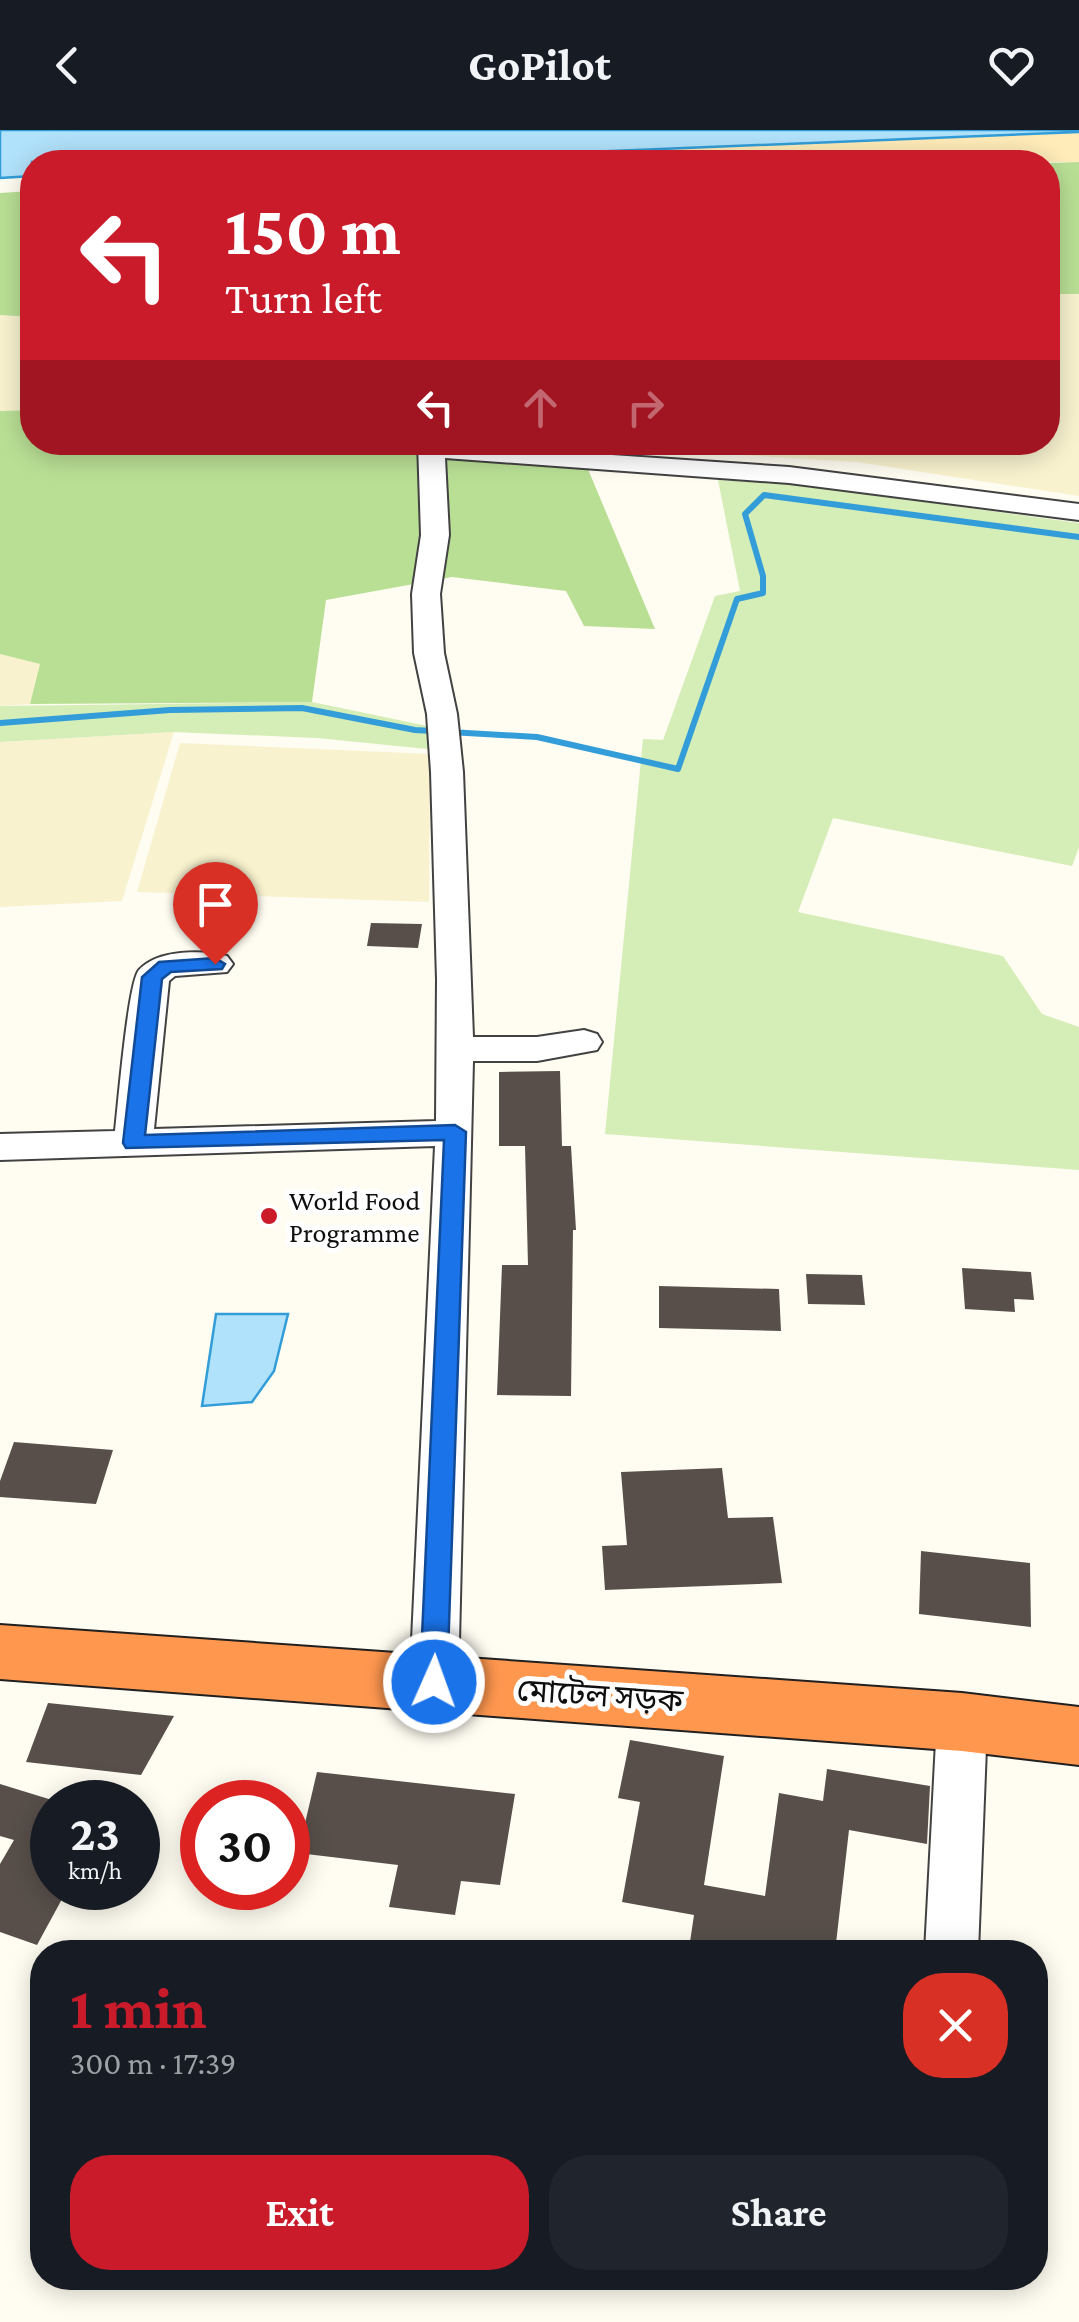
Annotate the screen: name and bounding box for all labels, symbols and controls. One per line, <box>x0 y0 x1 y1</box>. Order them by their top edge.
icon: back <box>40 38 95 93</box>
icon: heart <box>984 38 1039 93</box>
text: GoPilot <box>468 40 611 90</box>
icon: left <box>60 190 190 320</box>
text: 150 m <box>225 191 401 269</box>
text: Turn left <box>225 273 382 323</box>
icon: left <box>408 380 463 435</box>
icon: ahead <box>513 380 568 435</box>
icon: right <box>618 380 673 435</box>
pin <box>173 862 258 965</box>
icon: arrive <box>188 877 243 932</box>
place label: World Food Programme <box>289 1185 420 1248</box>
marker: World Food Programme <box>258 1205 280 1227</box>
position arrow <box>382 1630 486 1734</box>
street label: মোটেল সড়ক <box>516 1671 686 1719</box>
speed limit sign: 30 <box>180 1780 310 1910</box>
text: 23 <box>70 1805 120 1861</box>
text: km/h <box>68 1857 122 1884</box>
button: close <box>903 1973 1008 2078</box>
text: 1 min <box>70 1974 207 2041</box>
text: 300 m · 17:39 <box>70 2045 236 2081</box>
button: Exit <box>70 2155 529 2270</box>
button: Share <box>549 2155 1008 2270</box>

